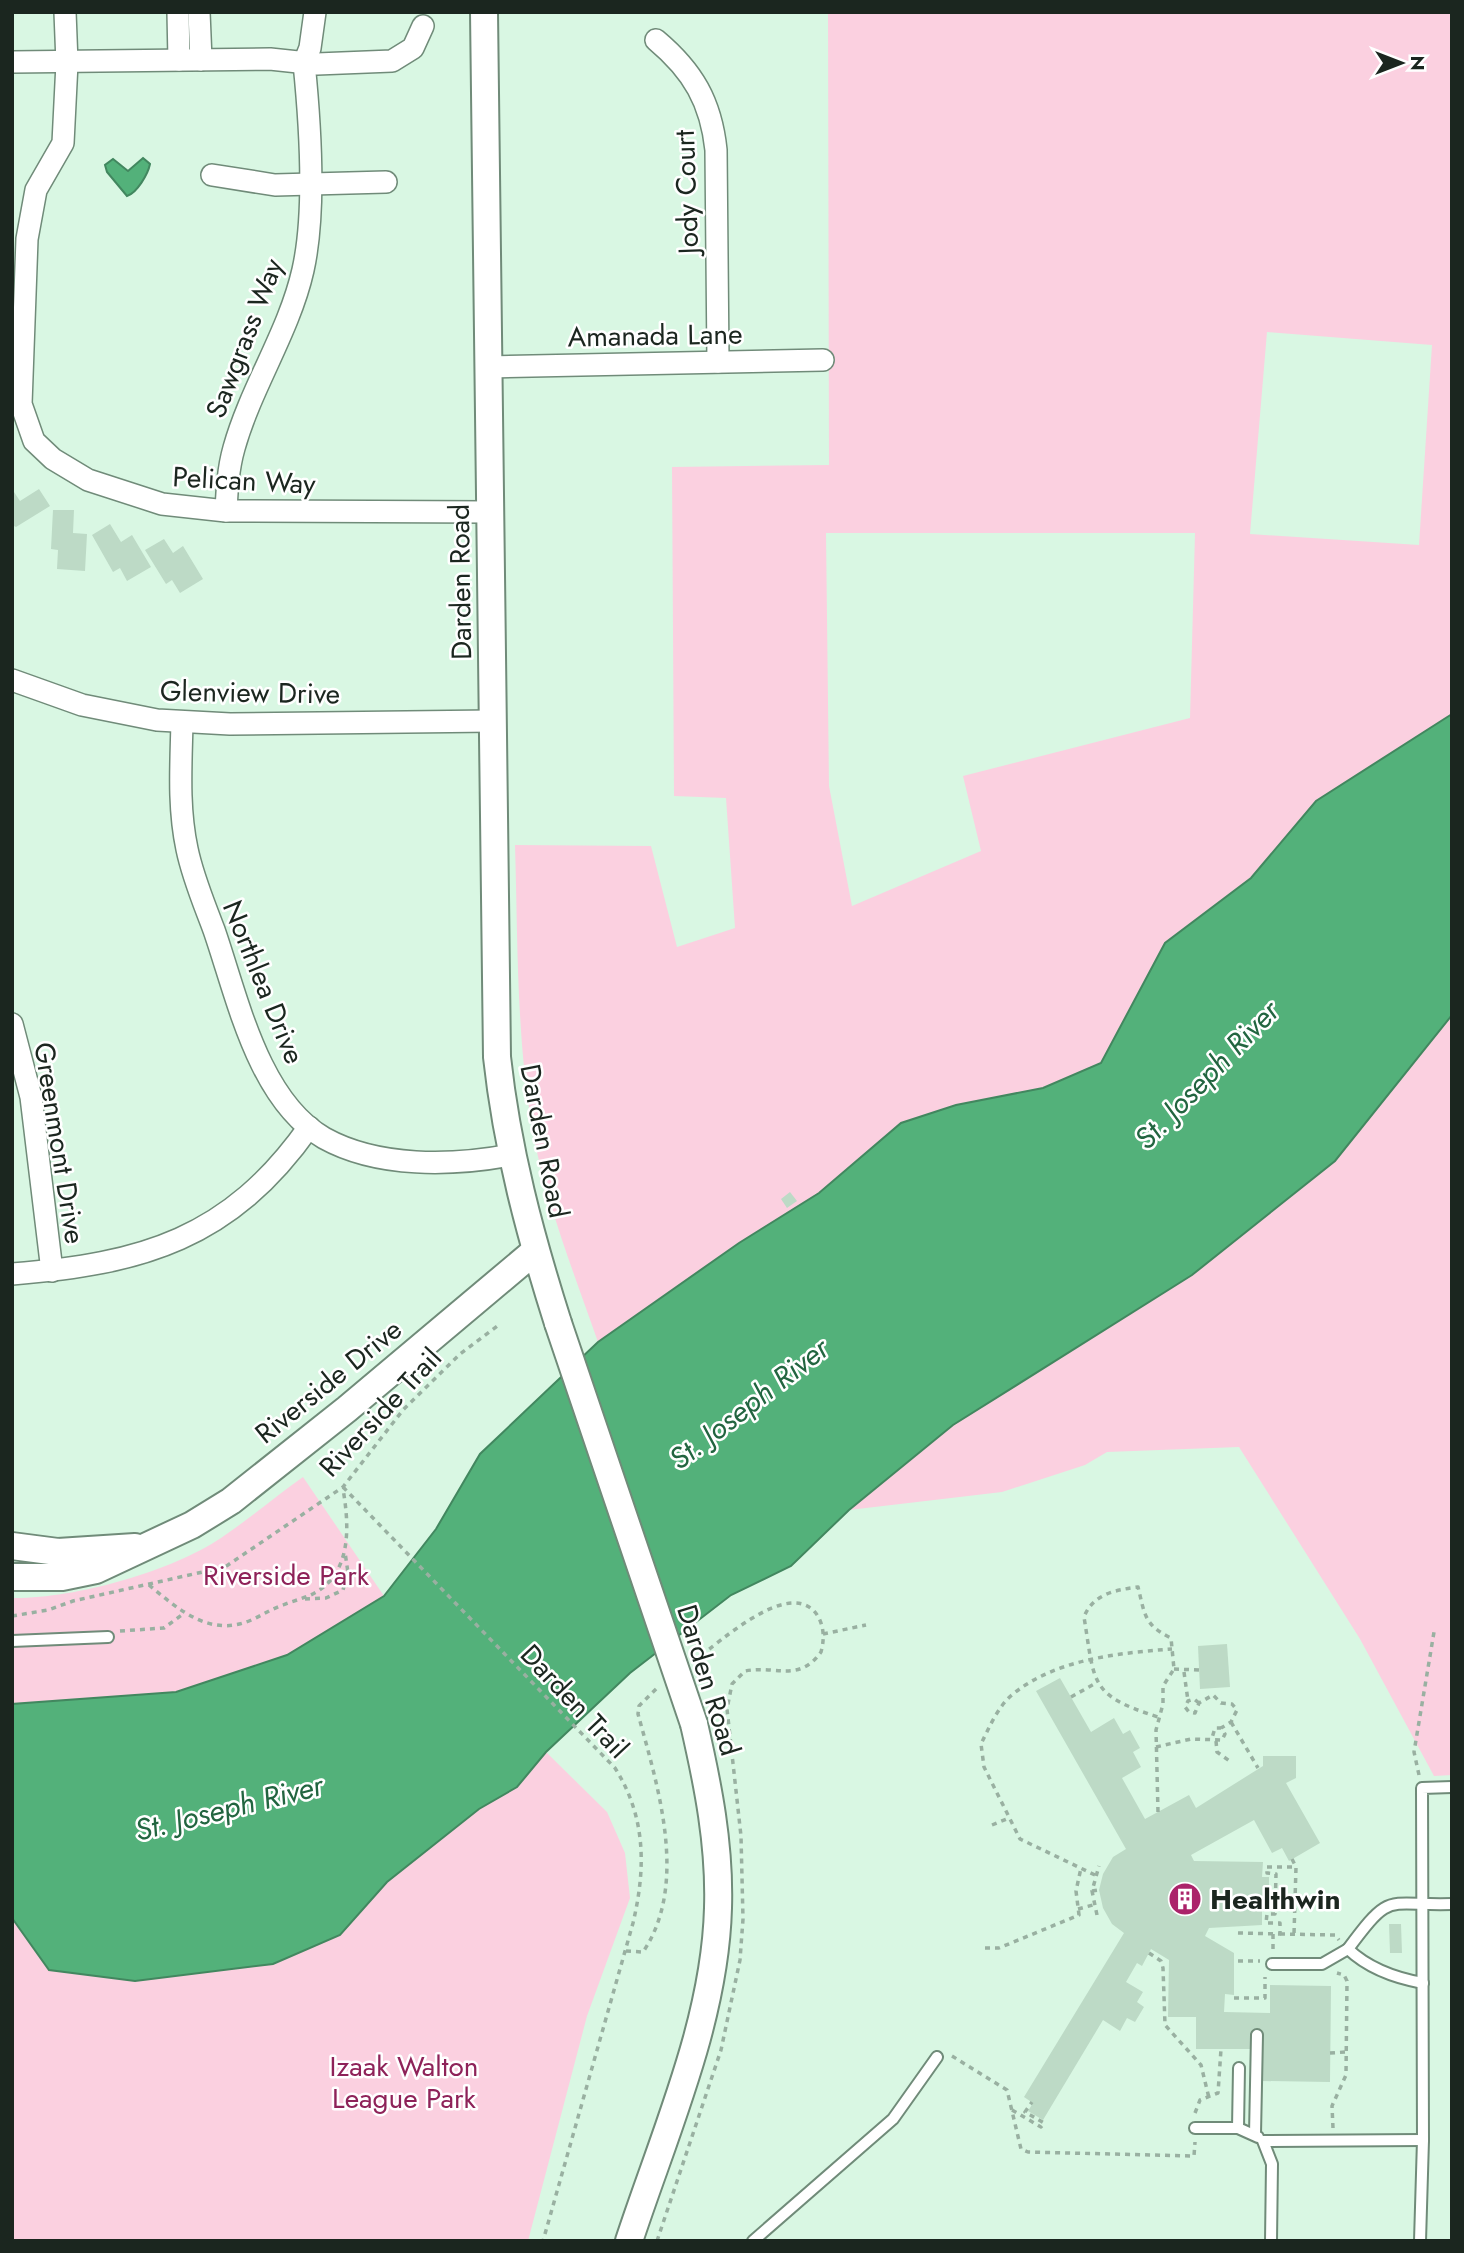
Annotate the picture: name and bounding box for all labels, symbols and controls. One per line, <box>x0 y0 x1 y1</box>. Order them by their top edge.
north arrow <box>1366 28 1436 98</box>
text: N <box>1404 55 1431 71</box>
street label: Jody Court <box>664 129 709 259</box>
street label: Sawgrass Way <box>195 252 294 424</box>
street label: Amanada Lane <box>567 313 743 358</box>
street label: Pelican Way <box>171 456 317 505</box>
street label: Darden Road <box>439 504 482 660</box>
street label: Glenview Drive <box>159 670 341 715</box>
street label: Northlea Drive <box>212 894 315 1070</box>
water label: St. Joseph River <box>1124 989 1290 1159</box>
street label: Greenmont Drive <box>23 1039 96 1247</box>
street label: Darden Road <box>510 1061 580 1222</box>
street label: Riverside Drive <box>246 1309 411 1453</box>
water label: St. Joseph River <box>660 1326 839 1480</box>
street label: Riverside Trail <box>310 1338 451 1486</box>
park label: Riverside Park <box>203 1555 370 1596</box>
street label: Darden Road <box>666 1600 751 1761</box>
street label: Darden Trail <box>511 1635 638 1768</box>
water label: St. Joseph River <box>130 1763 329 1852</box>
place label: Healthwin <box>1210 1879 1341 1920</box>
building icon: Healthwin <box>1166 1880 1204 1918</box>
park label: Izaak Walton League Park <box>330 2046 478 2119</box>

